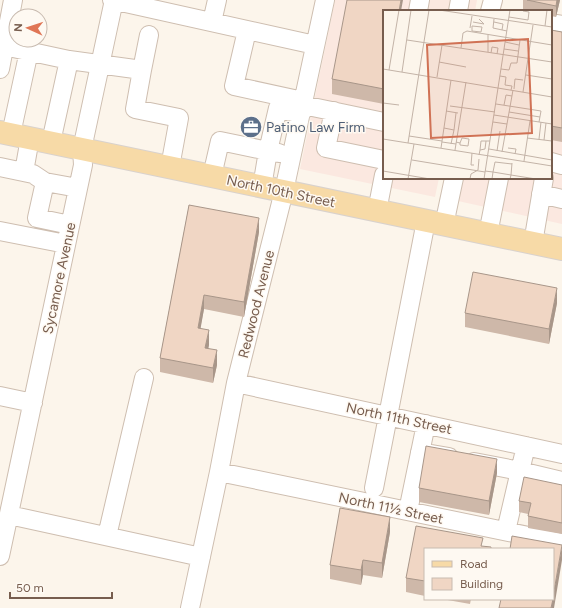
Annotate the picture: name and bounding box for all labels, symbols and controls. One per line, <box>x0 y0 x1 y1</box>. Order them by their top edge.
north arrow <box>8 8 48 48</box>
inset map <box>383 10 552 179</box>
text: N <box>12 23 25 32</box>
office icon: Patino Law Firm <box>238 114 264 140</box>
place label: Patino Law Firm <box>266 119 365 136</box>
street label: North 10th Street <box>225 172 337 211</box>
street label: Sycamore Avenue <box>39 220 80 335</box>
street label: Redwood Avenue <box>235 248 278 360</box>
street label: North 11th Street <box>345 399 453 438</box>
street label: North 11½ Street <box>337 489 445 528</box>
legend <box>424 548 554 600</box>
text: Road <box>460 557 488 571</box>
scale bar <box>10 574 112 600</box>
text: Building <box>460 577 503 591</box>
text: 50 m <box>16 581 44 595</box>

